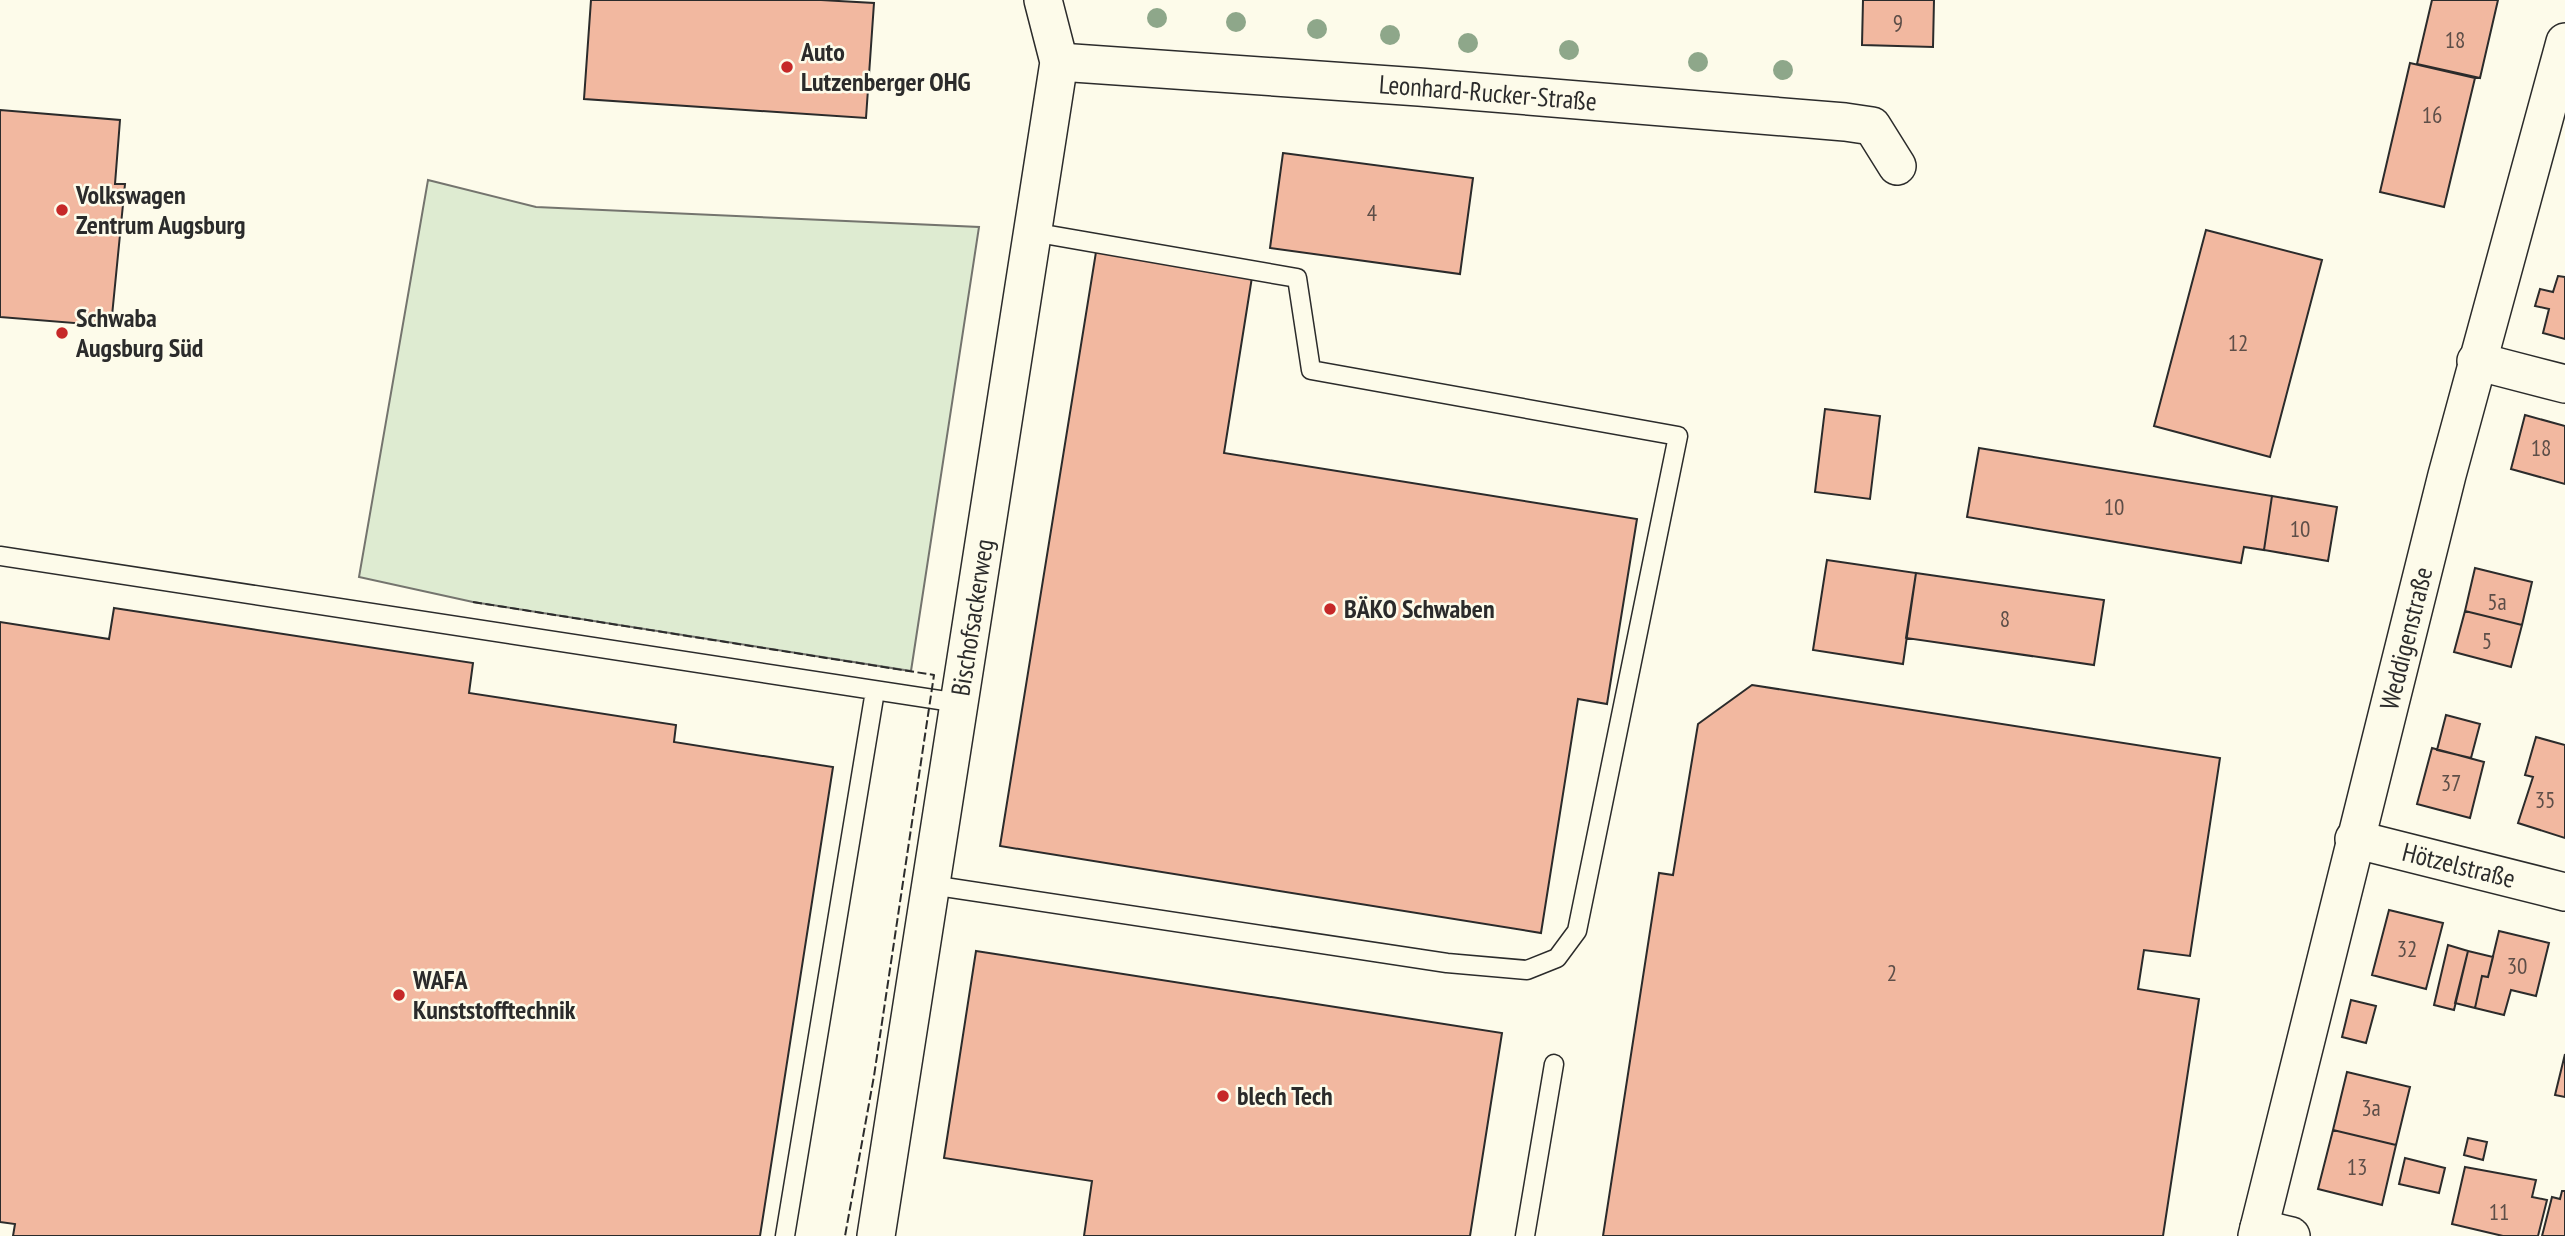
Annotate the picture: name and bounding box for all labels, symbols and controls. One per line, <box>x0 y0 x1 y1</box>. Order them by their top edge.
house number: 9 <box>1893 8 1903 37</box>
house number: 18 <box>2445 25 2465 54</box>
place label: Auto Lutzenberger OHG <box>800 35 971 98</box>
marker: Auto Lutzenberger OHG <box>779 59 795 75</box>
street label: Leonhard-Rucker-Straße <box>1378 67 1598 118</box>
house number: 16 <box>2422 100 2442 129</box>
place label: Volkswagen Zentrum Augsburg <box>75 178 246 241</box>
house number: 4 <box>1367 198 1377 227</box>
marker: Volkswagen Zentrum Augsburg <box>54 202 70 218</box>
place label: Schwaba Augsburg Süd <box>75 301 203 364</box>
marker: Schwaba Augsburg Süd <box>54 325 70 341</box>
house number: 12 <box>2228 328 2248 357</box>
house number: 18 <box>2531 433 2551 462</box>
house number: 10 <box>2104 492 2124 521</box>
house number: 10 <box>2290 514 2310 543</box>
street label: Bischofsackerweg <box>943 537 1000 698</box>
street label: Weddigenstraße <box>2372 563 2439 713</box>
house number: 5a <box>2487 587 2507 616</box>
place label: BÄKO Schwaben <box>1344 592 1495 625</box>
marker: BÄKO Schwaben <box>1322 601 1338 617</box>
house number: 8 <box>2000 604 2010 633</box>
house number: 5 <box>2482 626 2492 655</box>
house number: 37 <box>2441 768 2461 797</box>
house number: 35 <box>2535 785 2555 814</box>
street label: Hötzelstraße <box>2399 835 2519 895</box>
house number: 32 <box>2397 934 2417 963</box>
house number: 30 <box>2507 951 2527 980</box>
house number: 2 <box>1887 958 1897 987</box>
place label: WAFA Kunststofftechnik <box>412 963 576 1026</box>
marker: WAFA Kunststofftechnik <box>391 987 407 1003</box>
place label: blech Tech <box>1237 1079 1333 1112</box>
marker: blech Tech <box>1215 1088 1231 1104</box>
house number: 3a <box>2361 1093 2381 1122</box>
house number: 13 <box>2347 1152 2367 1181</box>
house number: 11 <box>2489 1197 2509 1226</box>

